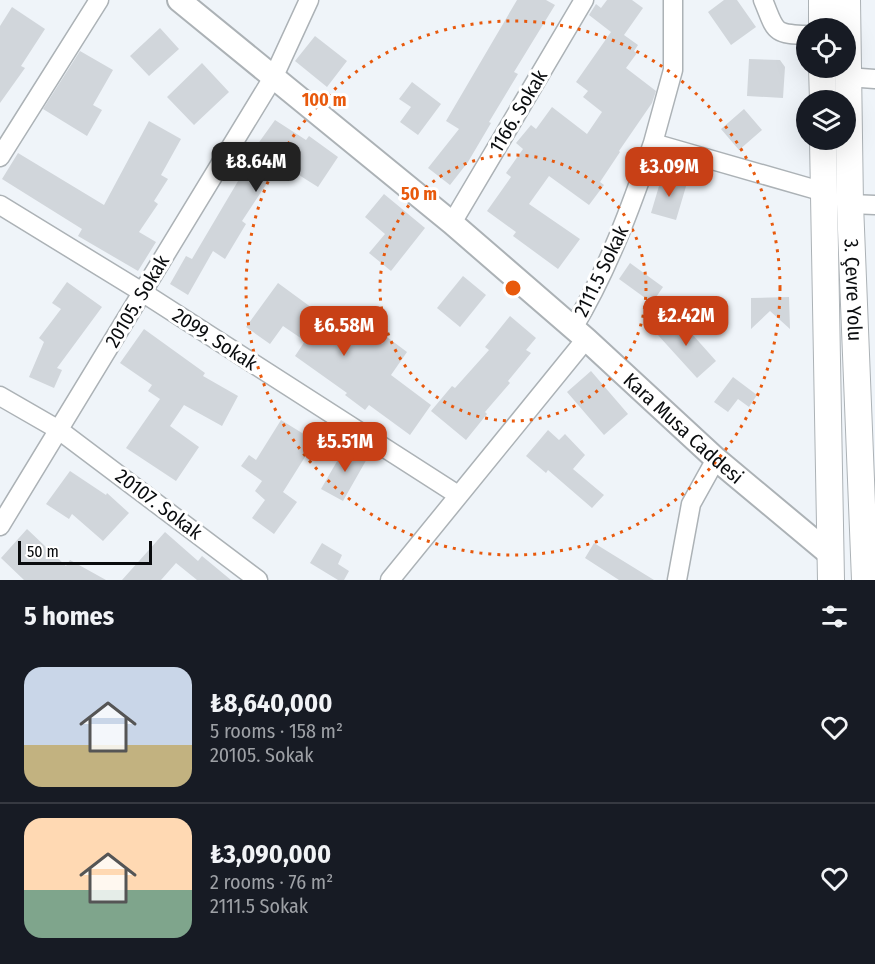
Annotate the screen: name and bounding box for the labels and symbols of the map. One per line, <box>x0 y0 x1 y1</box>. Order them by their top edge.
street label: 1166. Sokak <box>484 65 553 157</box>
text: 100 m <box>302 89 346 111</box>
pin: ₺8.64M <box>207 142 305 193</box>
pin: ₺3.09M <box>620 147 718 198</box>
text: 50 m <box>401 183 437 205</box>
street label: 2111.5 Sokak <box>569 221 634 320</box>
street label: 3. Çevre Yolu <box>839 238 867 342</box>
street label: 20105. Sokak <box>100 250 174 352</box>
centre of rings <box>503 278 523 298</box>
pin: ₺2.42M <box>637 296 735 347</box>
street label: 2099. Sokak <box>168 303 262 376</box>
pin: ₺6.58M <box>295 306 393 357</box>
street label: Kara Musa Caddesi <box>619 368 748 489</box>
pin: ₺5.51M <box>296 422 394 473</box>
street label: 20107. Sokak <box>111 464 208 545</box>
scale bar <box>18 538 152 566</box>

